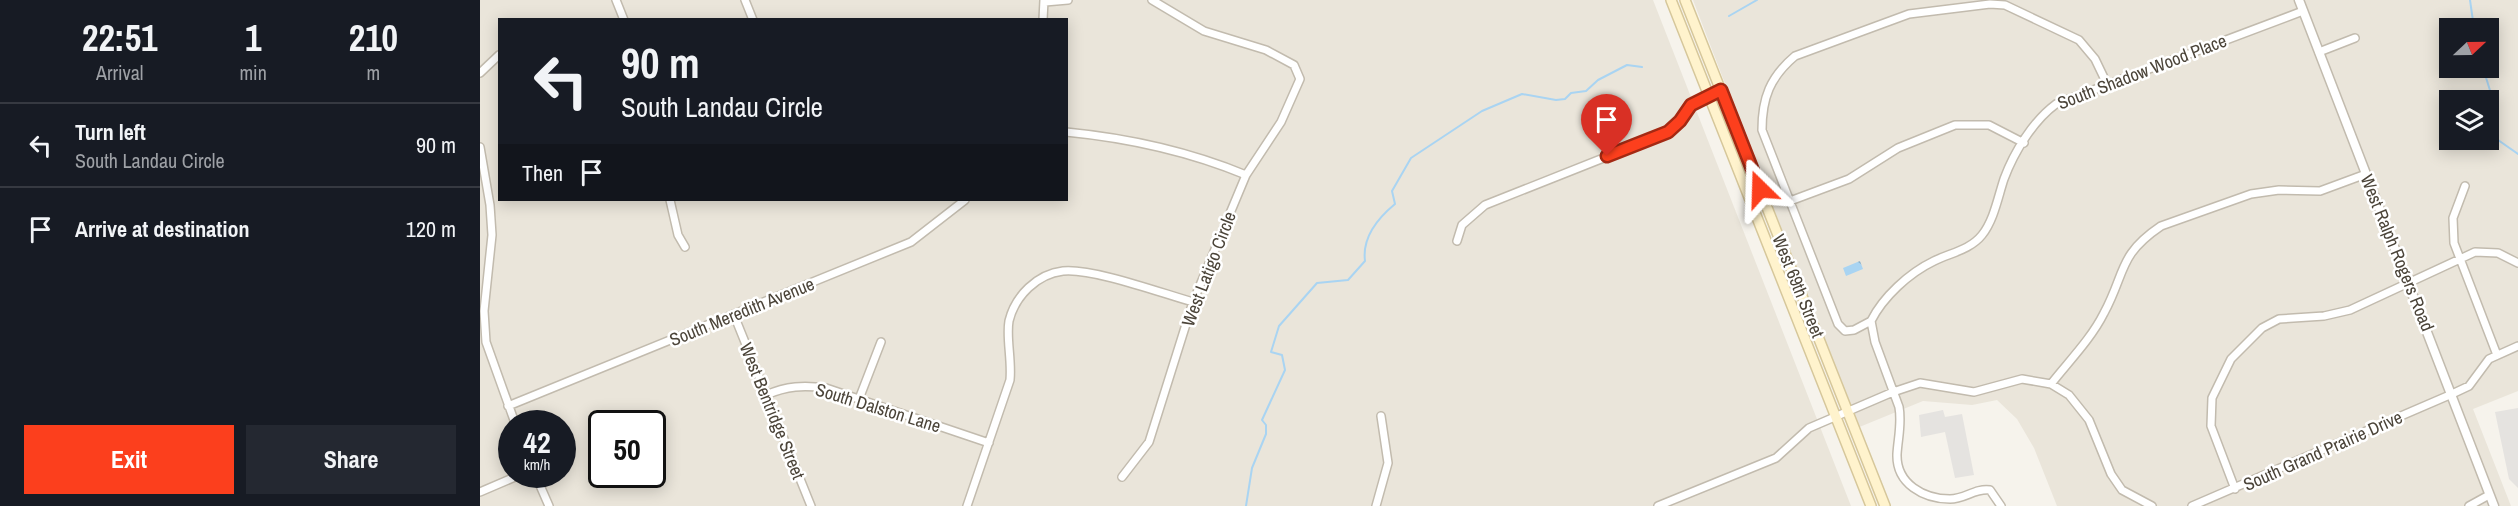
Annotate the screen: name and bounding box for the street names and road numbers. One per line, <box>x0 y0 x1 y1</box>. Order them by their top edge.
street label: South Shadow Wood Place <box>2054 28 2230 115</box>
street label: West Ralph Rogers Road <box>2355 171 2440 335</box>
street label: West Latigo Circle <box>1175 208 1242 330</box>
street label: West 69th Street <box>1766 230 1831 341</box>
street label: South Meredith Avenue <box>666 271 818 352</box>
street label: West Bentridge Street <box>734 339 811 483</box>
street label: South Dalston Lane <box>812 377 944 438</box>
street label: South Grand Prairie Drive <box>2239 404 2406 497</box>

